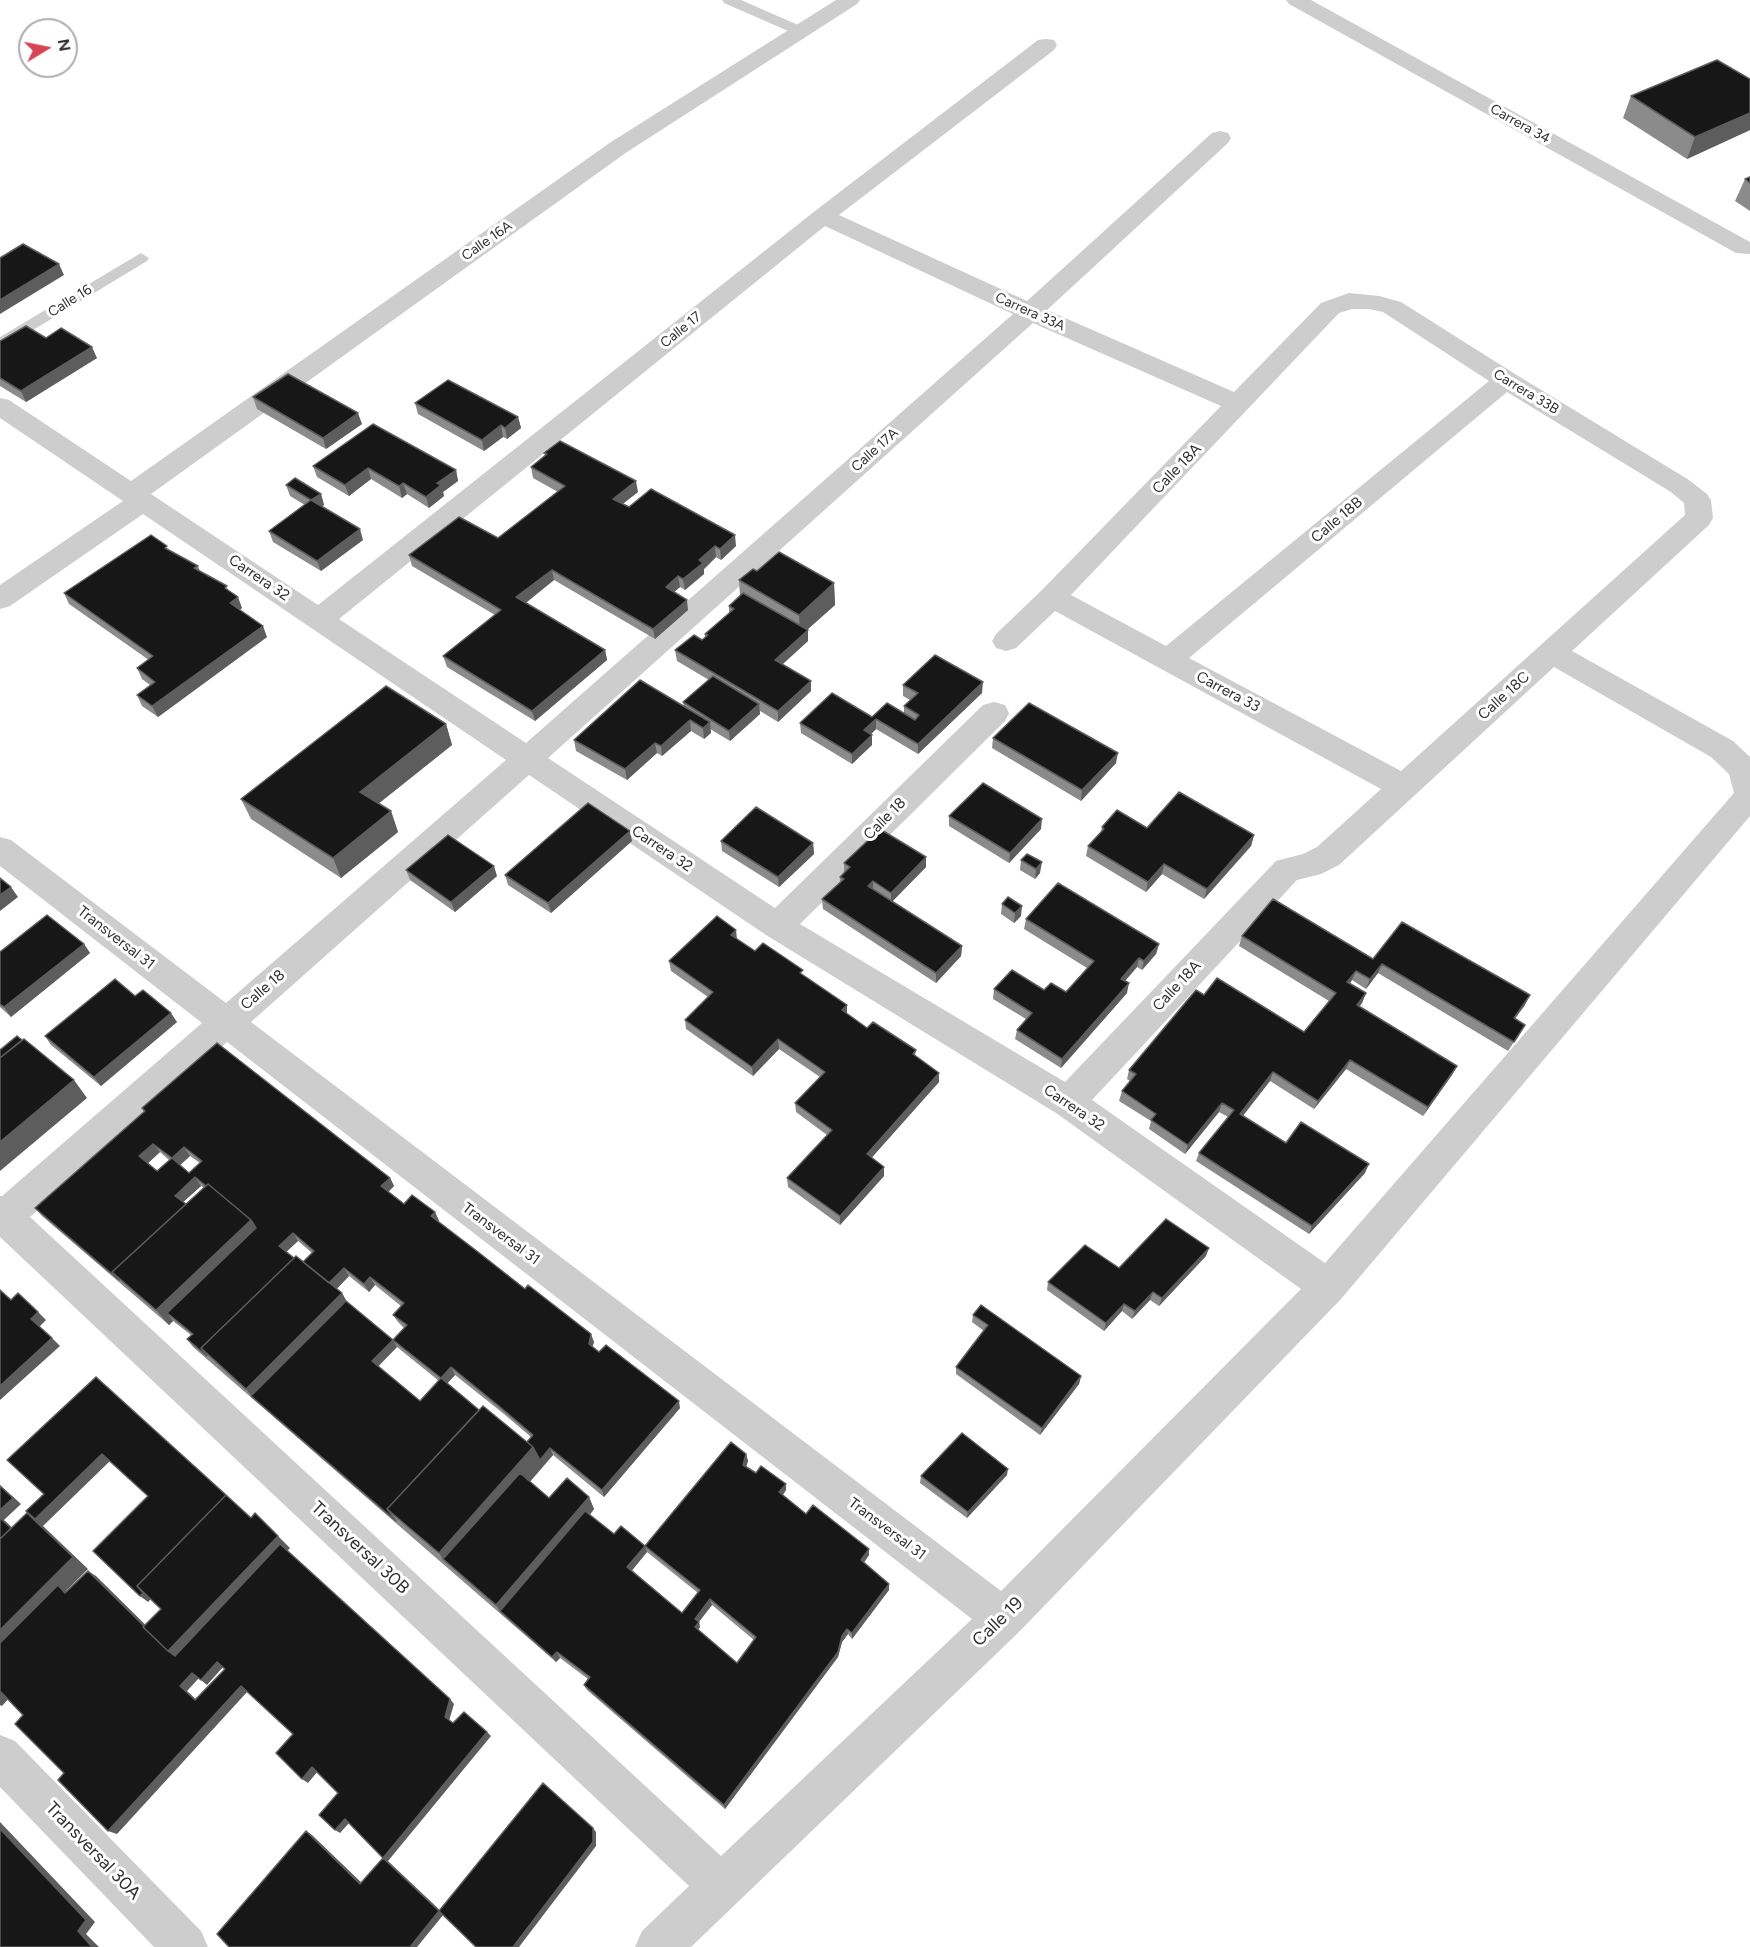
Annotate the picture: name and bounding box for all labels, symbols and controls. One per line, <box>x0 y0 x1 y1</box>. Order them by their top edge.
north arrow <box>18 18 78 78</box>
text: N <box>54 37 75 53</box>
street label: Carrera 34 <box>1487 101 1553 147</box>
street label: Calle 16A <box>459 218 515 264</box>
street label: Calle 16 <box>45 281 95 321</box>
street label: Carrera 33A <box>993 289 1067 335</box>
street label: Calle 17 <box>657 308 705 352</box>
street label: Carrera 33B <box>1490 366 1562 418</box>
street label: Calle 17A <box>848 425 902 475</box>
street label: Calle 18A <box>1149 440 1205 498</box>
street label: Calle 18B <box>1308 493 1366 547</box>
street label: Carrera 32 <box>225 551 293 605</box>
street label: Carrera 33 <box>1193 668 1263 716</box>
street label: Calle 18C <box>1475 668 1533 724</box>
street label: Calle 18 <box>860 794 910 844</box>
street label: Carrera 32 <box>628 822 696 876</box>
street label: Transversal 31 <box>74 902 158 974</box>
street label: Calle 18A <box>1149 957 1205 1015</box>
street label: Calle 18 <box>237 966 289 1014</box>
street label: Carrera 32 <box>1040 1081 1108 1135</box>
street label: Transversal 31 <box>459 1199 543 1269</box>
street label: Transversal 31 <box>845 1494 929 1564</box>
street label: Transversal 30B <box>307 1497 413 1599</box>
street label: Calle 19 <box>968 1593 1028 1651</box>
street label: Transversal 30A <box>41 1798 145 1904</box>

